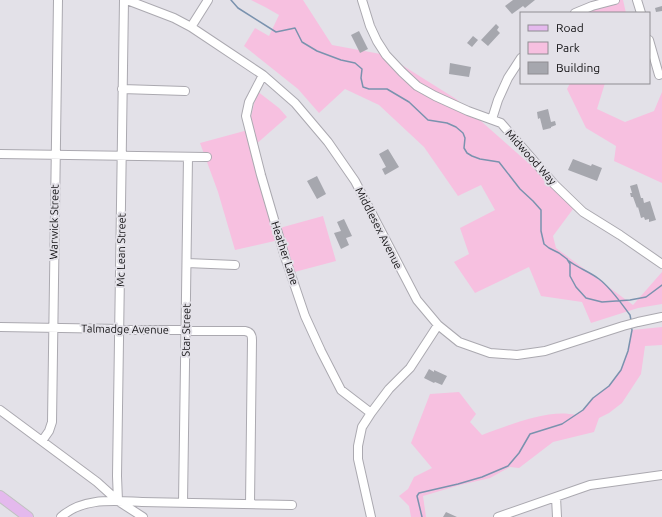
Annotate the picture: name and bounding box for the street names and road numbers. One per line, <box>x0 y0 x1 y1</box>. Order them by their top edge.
street label: Midwood Way <box>503 127 559 188</box>
street label: Warwick Street <box>47 184 61 260</box>
street label: Middlesex Avenue <box>353 185 405 271</box>
street label: Mc Lean Street <box>114 212 128 287</box>
street label: Heather Lane <box>269 220 301 286</box>
street label: Star Street <box>180 303 192 357</box>
street label: Talmadge Avenue <box>81 322 169 336</box>

